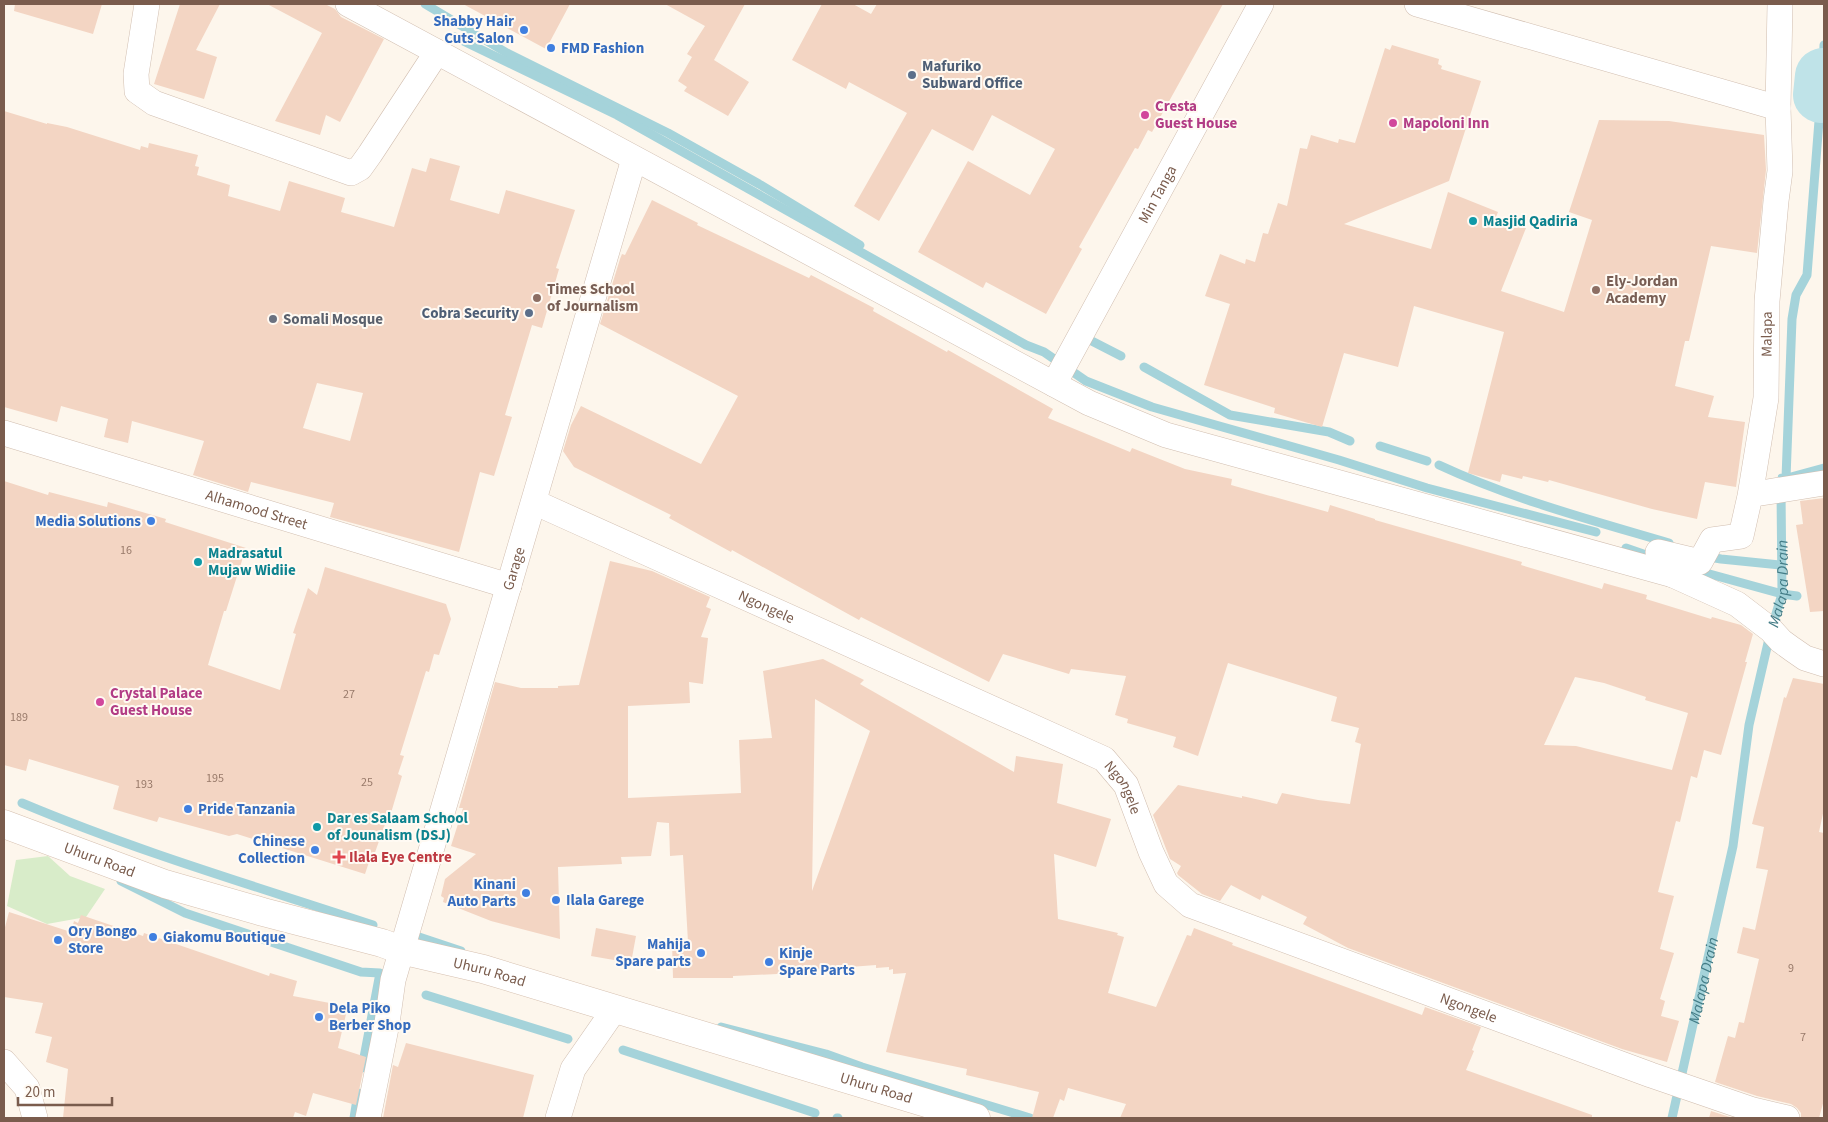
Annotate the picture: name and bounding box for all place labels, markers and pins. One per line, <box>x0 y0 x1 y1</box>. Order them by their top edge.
place label: Shabby Hair Cuts Salon <box>433 11 514 49</box>
marker: Shabby Hair Cuts Salon <box>518 24 530 36</box>
place label: FMD Fashion <box>561 38 644 59</box>
marker: FMD Fashion <box>545 42 557 54</box>
place label: Mafuriko Subward Office <box>922 56 1023 94</box>
marker: Mafuriko Subward Office <box>906 69 918 81</box>
place label: Cresta Guest House <box>1155 96 1238 134</box>
marker: Cresta Guest House <box>1139 109 1151 121</box>
place label: Mapoloni Inn <box>1403 113 1489 134</box>
marker: Mapoloni Inn <box>1387 117 1399 129</box>
place label: Masjid Qadiria <box>1483 211 1578 232</box>
marker: Masjid Qadiria <box>1467 215 1479 227</box>
place label: Ely-Jordan Academy <box>1605 271 1678 309</box>
place label: Times School of Journalism <box>547 279 638 317</box>
marker: Ely-Jordan Academy <box>1590 284 1602 296</box>
marker: Times School of Journalism <box>531 292 543 304</box>
place label: Cobra Security <box>422 303 519 324</box>
marker: Cobra Security <box>523 307 535 319</box>
place label: Somali Mosque <box>283 309 383 330</box>
marker: Somali Mosque <box>267 313 279 325</box>
place label: Media Solutions <box>35 511 141 532</box>
marker: Media Solutions <box>145 515 157 527</box>
place label: Madrasatul Mujaw Widiie <box>208 543 296 581</box>
marker: Madrasatul Mujaw Widiie <box>192 556 204 568</box>
place label: Crystal Palace Guest House <box>110 683 203 721</box>
marker: Crystal Palace Guest House <box>94 696 106 708</box>
place label: Pride Tanzania <box>198 799 296 820</box>
marker: Pride Tanzania <box>182 803 194 815</box>
place label: Dar es Salaam School of Jounalism (DSJ) <box>327 808 469 846</box>
marker: Dar es Salaam School of Jounalism (DSJ) <box>311 821 323 833</box>
place label: Chinese Collection <box>238 831 305 869</box>
marker: Chinese Collection <box>309 844 321 856</box>
place label: Ilala Eye Centre <box>349 847 452 868</box>
marker: Ilala Eye Centre <box>333 851 345 863</box>
place label: Kinani Auto Parts <box>447 874 516 912</box>
marker: Kinani Auto Parts <box>520 887 532 899</box>
place label: Ilala Garege <box>566 890 645 911</box>
marker: Ilala Garege <box>550 894 562 906</box>
place label: Ory Bongo Store <box>68 921 137 959</box>
place label: Giakomu Boutique <box>163 927 286 948</box>
marker: Giakomu Boutique <box>147 931 159 943</box>
marker: Ory Bongo Store <box>52 934 64 946</box>
place label: Mahija Spare parts <box>615 934 691 972</box>
place label: Kinje Spare Parts <box>779 943 855 981</box>
marker: Mahija Spare parts <box>695 947 707 959</box>
marker: Kinje Spare Parts <box>763 956 775 968</box>
place label: Dela Piko Berber Shop <box>329 998 411 1036</box>
marker: Dela Piko Berber Shop <box>313 1011 325 1023</box>

